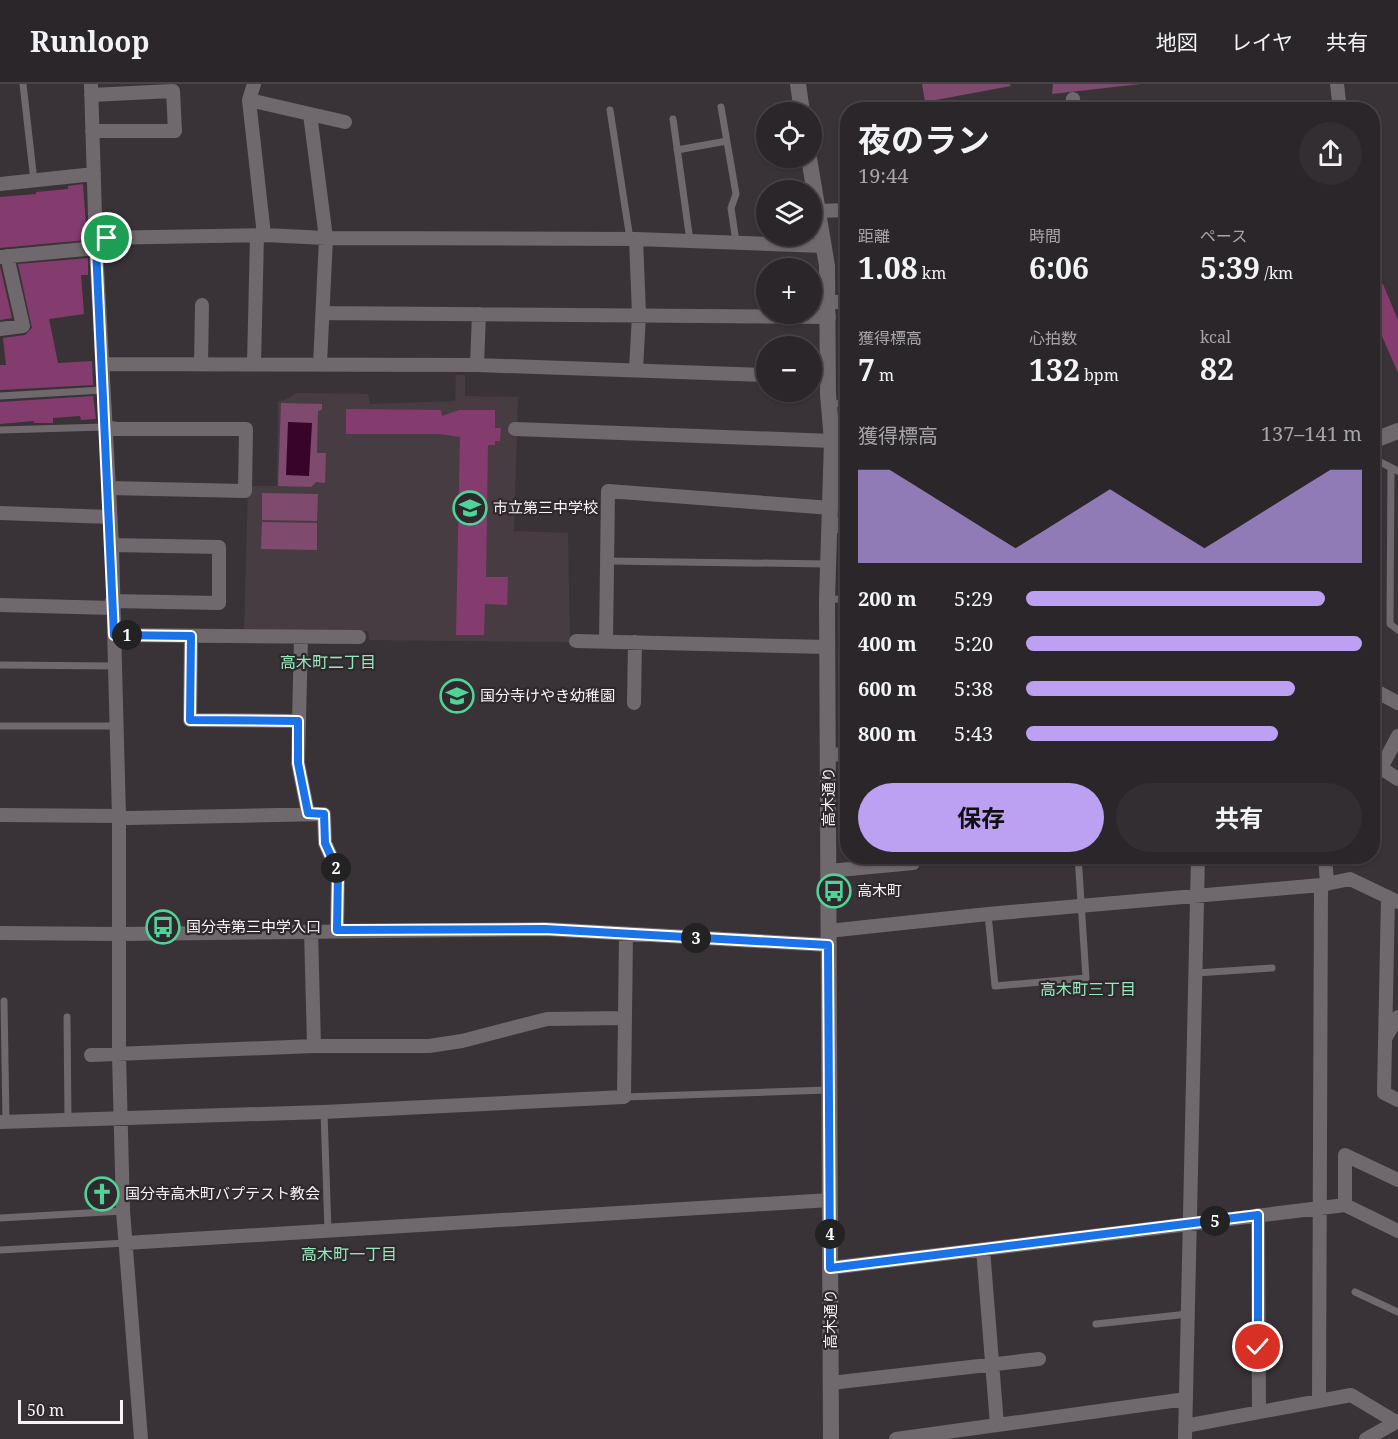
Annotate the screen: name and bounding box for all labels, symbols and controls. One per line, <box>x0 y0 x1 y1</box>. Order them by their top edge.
text: Runloop <box>30 22 150 60</box>
text: 地図 <box>1156 28 1198 56</box>
text: レイヤ <box>1231 28 1293 56</box>
text: 共有 <box>1326 28 1368 56</box>
map controls <box>756 102 822 402</box>
button: locate <box>756 102 822 168</box>
text: 夜のラン <box>858 117 990 162</box>
button: share <box>1299 122 1362 185</box>
text: 19:44 <box>858 162 908 189</box>
button: layers <box>756 180 822 246</box>
pin <box>81 212 132 263</box>
icon: arrive <box>90 221 123 254</box>
text: 距離 <box>858 225 890 247</box>
text: 時間 <box>1029 225 1061 247</box>
text: ペース <box>1200 225 1247 247</box>
text: 1.08 <box>858 247 918 288</box>
text: 6:06 <box>1029 247 1089 288</box>
text: 5:39 <box>1200 247 1260 288</box>
button: + <box>756 258 822 324</box>
text: km <box>918 262 946 284</box>
text: /km <box>1260 262 1293 284</box>
text: kcal <box>1200 326 1231 348</box>
text: 獲得標高 <box>858 327 922 349</box>
text: 心拍数 <box>1029 327 1077 349</box>
button: − <box>756 336 822 402</box>
text: 82 <box>1200 348 1234 389</box>
text: 7 <box>858 349 875 390</box>
text: 132 <box>1029 349 1080 390</box>
text: m <box>875 364 894 386</box>
text: bpm <box>1080 364 1119 386</box>
text: 137–141 m <box>1261 420 1362 447</box>
text: 獲得標高 <box>858 422 938 449</box>
school or university icon: 市立第三中学校 <box>452 490 488 526</box>
place label: 市立第三中学校 <box>493 497 598 517</box>
text: 200 m <box>858 585 917 612</box>
text: 5:29 <box>954 585 993 612</box>
pin: 1 <box>112 620 142 650</box>
text: 1 <box>122 624 132 646</box>
text: 400 m <box>858 630 917 657</box>
text: 5:20 <box>954 630 993 657</box>
district label: 高木町二丁目 <box>280 651 376 673</box>
text: 600 m <box>858 675 917 702</box>
text: 5:38 <box>954 675 993 702</box>
school or university icon: 国分寺けやき幼稚園 <box>439 678 475 714</box>
place label: 国分寺けやき幼稚園 <box>480 685 615 705</box>
text: 800 m <box>858 720 917 747</box>
text: 5:43 <box>954 720 993 747</box>
street label: 高木通り <box>818 767 838 827</box>
button: 保存 <box>858 783 1104 852</box>
button: 共有 <box>1116 783 1362 852</box>
pin: 2 <box>321 853 351 883</box>
text: 2 <box>331 857 341 879</box>
bus stop icon: 高木町 <box>816 873 852 909</box>
place label: 高木町 <box>857 880 902 900</box>
bus stop icon: 国分寺第三中学入口 <box>145 909 181 945</box>
place label: 国分寺第三中学入口 <box>186 916 321 936</box>
pin: 3 <box>681 923 711 953</box>
text: 3 <box>691 927 701 949</box>
district label: 高木町三丁目 <box>1040 978 1136 1000</box>
church icon: 国分寺高木町バプテスト教会 <box>84 1176 120 1212</box>
place label: 国分寺高木町バプテスト教会 <box>125 1183 320 1203</box>
pin: 5 <box>1200 1206 1230 1236</box>
text: 5 <box>1210 1210 1220 1232</box>
pin: 4 <box>815 1219 845 1249</box>
text: 4 <box>825 1223 835 1245</box>
district label: 高木町一丁目 <box>301 1243 397 1265</box>
street label: 高木通り <box>820 1289 840 1349</box>
pin <box>1232 1321 1283 1372</box>
icon: check <box>1241 1330 1274 1363</box>
scale bar <box>18 1397 123 1424</box>
text: 50 m <box>27 1399 64 1421</box>

